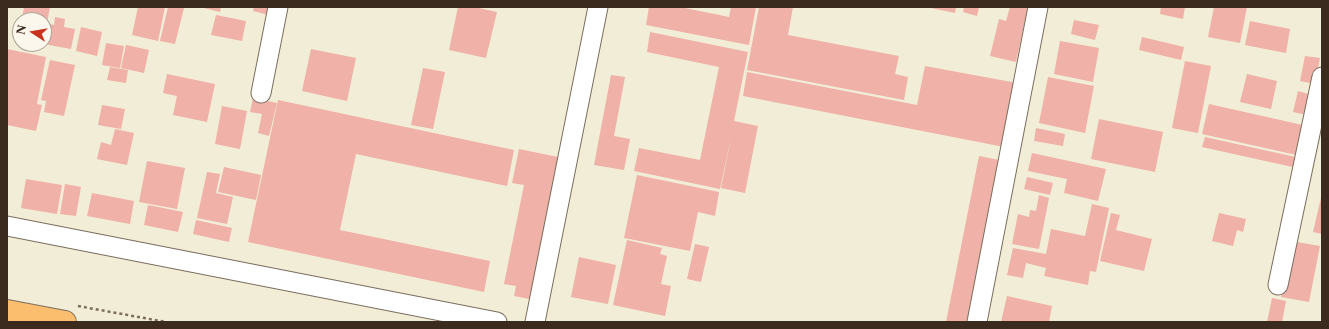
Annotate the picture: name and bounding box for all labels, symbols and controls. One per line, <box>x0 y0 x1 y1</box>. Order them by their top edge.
north arrow <box>12 12 52 52</box>
text: N <box>13 24 29 36</box>

